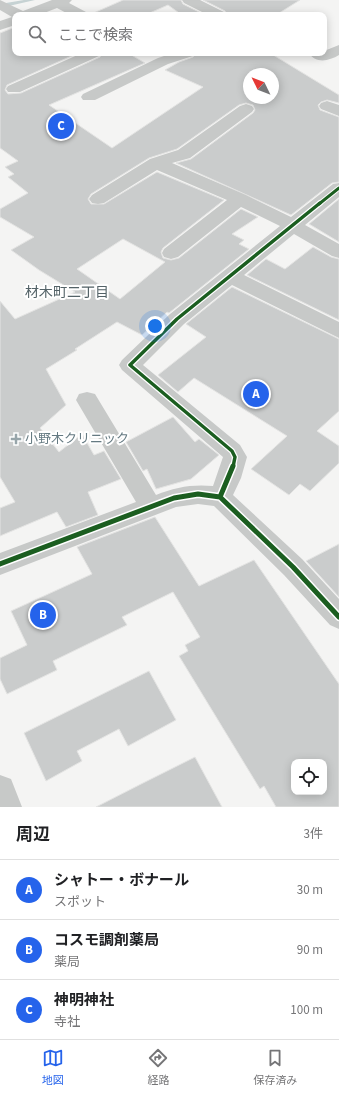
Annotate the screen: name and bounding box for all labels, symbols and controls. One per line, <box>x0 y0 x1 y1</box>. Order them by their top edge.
search box <box>12 12 327 56</box>
icon: search <box>26 23 48 45</box>
text: ここで検索 <box>58 25 133 46</box>
north arrow <box>243 68 279 104</box>
pin: C <box>48 111 74 141</box>
district label: 材木町二丁目 <box>25 283 109 303</box>
your location <box>145 316 165 336</box>
pin: A <box>243 379 269 409</box>
place label: 小野木クリニック <box>25 430 129 448</box>
marker: 小野木クリニック <box>10 433 22 445</box>
pin: B <box>30 600 56 630</box>
map controls <box>291 759 327 795</box>
button: locate <box>291 759 327 795</box>
text: 周辺 <box>16 823 50 847</box>
text: 3件 <box>304 825 323 843</box>
text: シャトー・ボナール <box>54 870 189 891</box>
text: A <box>25 881 33 899</box>
text: 30 m <box>297 881 323 899</box>
text: スポット <box>54 893 106 911</box>
text: コスモ調剤薬局 <box>54 930 159 951</box>
text: B <box>25 941 33 959</box>
text: 90 m <box>297 941 323 959</box>
text: 薬局 <box>54 953 80 971</box>
text: 神明神社 <box>54 990 114 1011</box>
text: C <box>25 1001 33 1019</box>
text: 100 m <box>290 1001 323 1019</box>
text: 寺社 <box>54 1013 80 1031</box>
tab: 地図 <box>42 1047 64 1088</box>
tab: 経路 <box>147 1047 169 1088</box>
tab: 保存済み <box>253 1047 297 1088</box>

